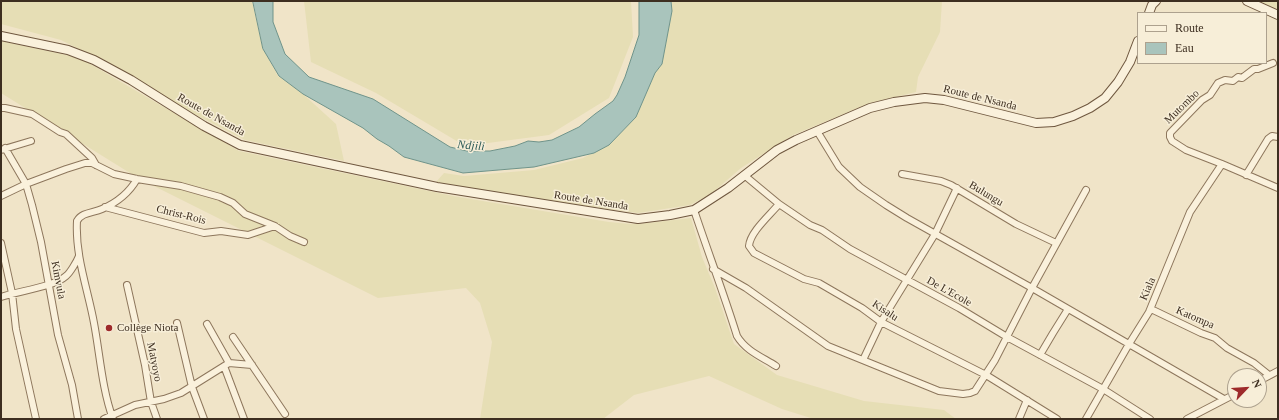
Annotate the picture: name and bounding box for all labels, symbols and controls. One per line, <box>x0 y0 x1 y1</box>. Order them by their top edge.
legend <box>1137 12 1267 64</box>
text: Route <box>1175 21 1204 35</box>
text: Eau <box>1175 41 1194 55</box>
street label: Route de Nsanda <box>942 83 1018 113</box>
street label: Mutombo <box>1162 87 1202 127</box>
street label: Route de Nsanda <box>175 91 247 139</box>
water label: Ndjili <box>457 138 485 154</box>
street label: Bulungu <box>966 179 1006 209</box>
street label: Route de Nsanda <box>553 189 629 213</box>
street label: Christ-Rois <box>155 202 207 228</box>
street label: Kimvula <box>48 260 68 300</box>
street label: De L'Ecole <box>924 274 974 310</box>
street label: Kiala <box>1137 275 1159 303</box>
street label: Kisalu <box>869 298 901 324</box>
street label: Katompa <box>1174 304 1216 332</box>
place label: Collège Niota <box>117 321 178 335</box>
marker: Collège Niota <box>104 323 114 333</box>
street label: Matyoyo <box>144 341 164 383</box>
north arrow <box>1227 368 1267 408</box>
text: N <box>1250 377 1264 389</box>

